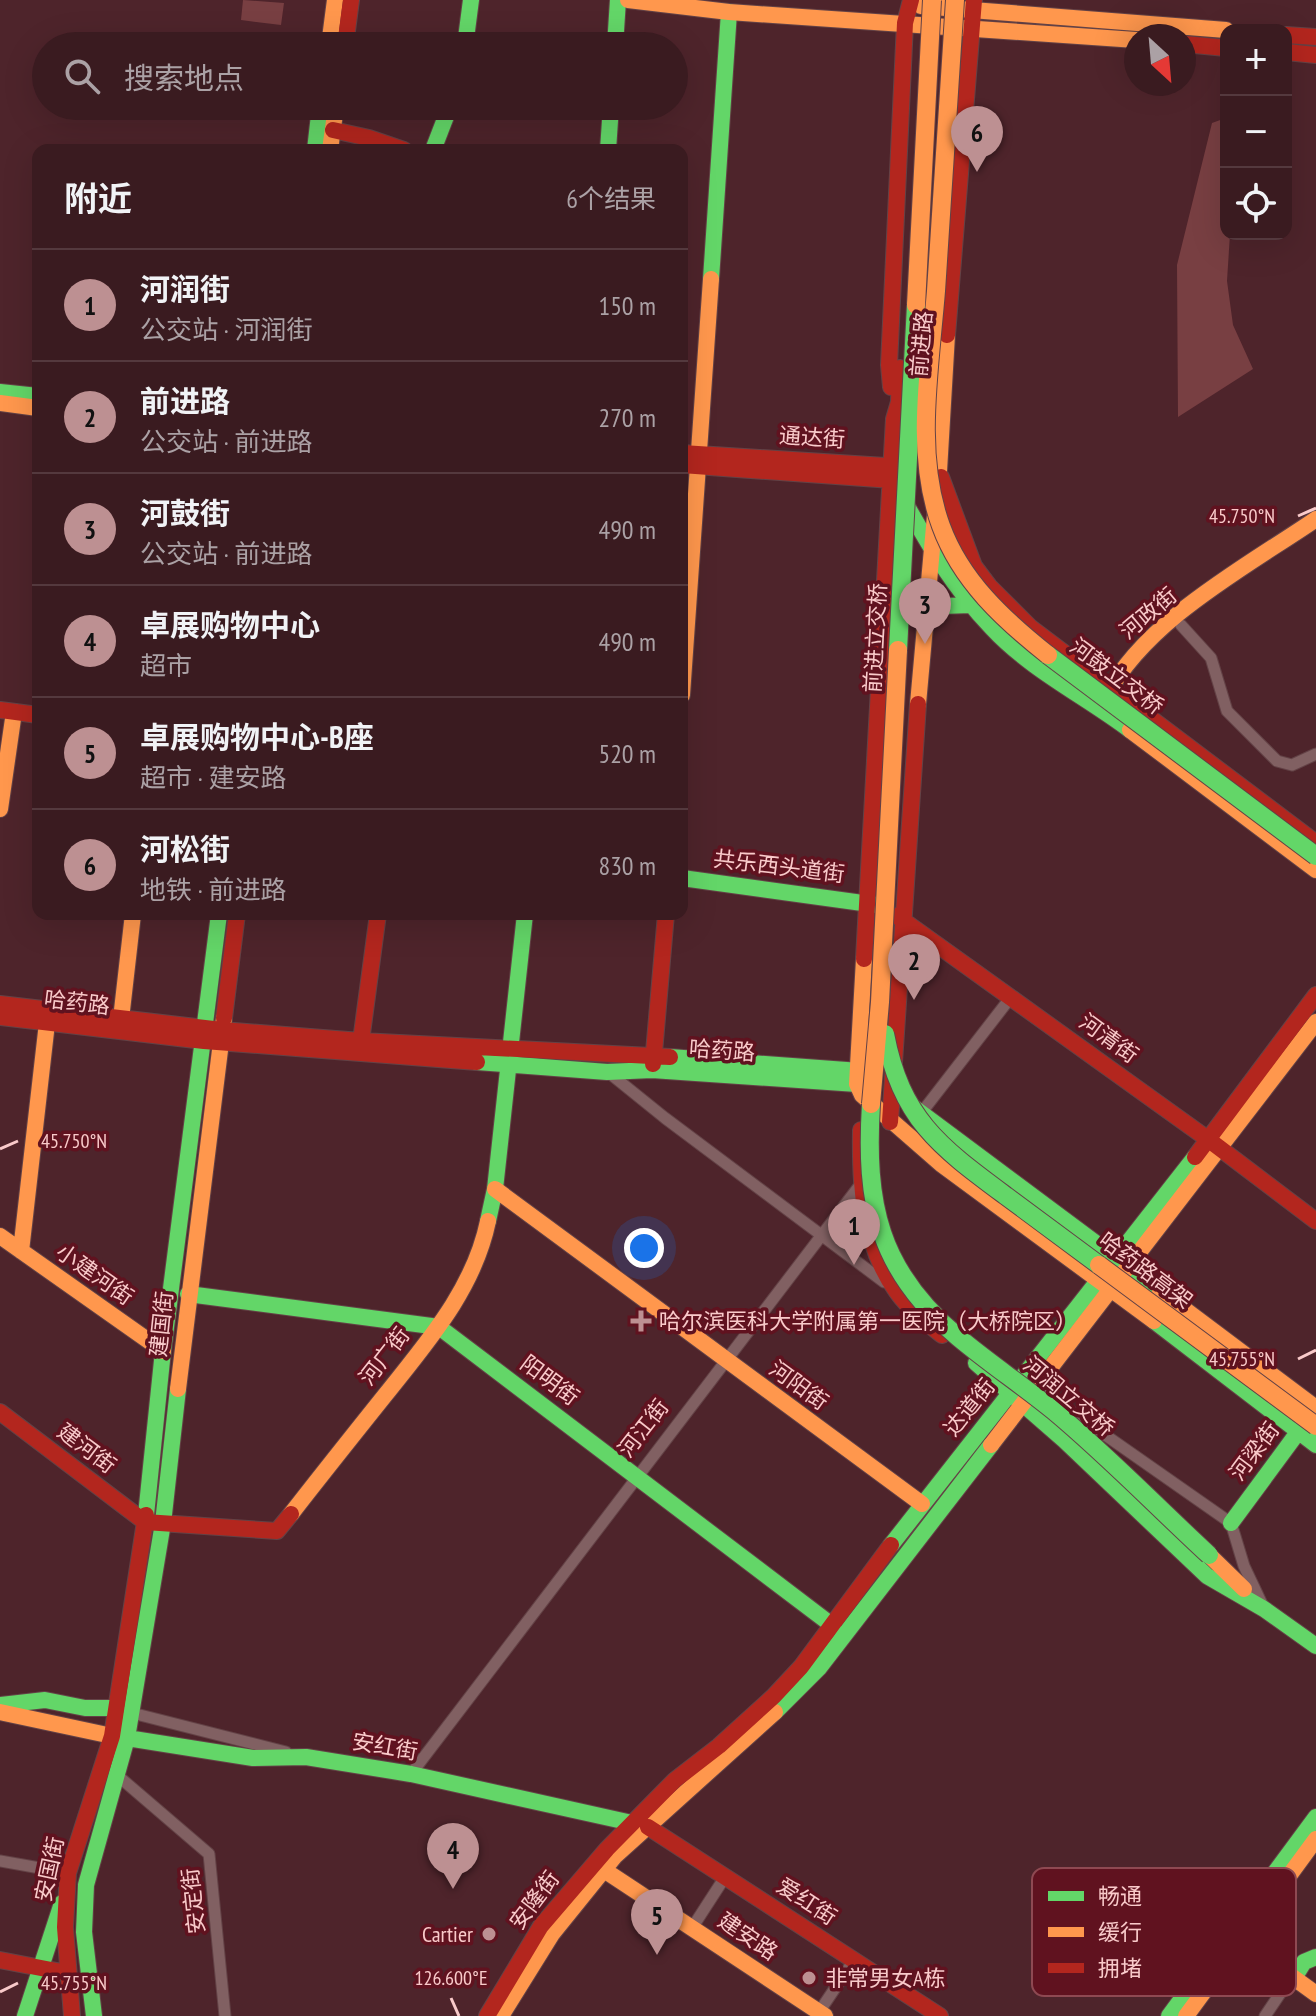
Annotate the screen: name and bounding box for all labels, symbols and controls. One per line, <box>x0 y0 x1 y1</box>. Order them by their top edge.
north arrow <box>1124 24 1196 96</box>
map controls <box>1220 24 1292 240</box>
button: + <box>1220 24 1292 96</box>
search box <box>32 32 688 120</box>
icon: search <box>60 54 104 98</box>
text: 搜索地点 <box>124 58 244 97</box>
button: − <box>1220 96 1292 168</box>
pin: 6 <box>951 106 1003 172</box>
button: locate <box>1220 168 1292 240</box>
text: 附近 <box>64 176 132 220</box>
text: 6个结果 <box>566 182 656 215</box>
text: 河润街 <box>140 269 230 308</box>
text: 1 <box>84 289 96 322</box>
text: 150 m <box>598 289 656 322</box>
street label: 前进路 <box>904 310 938 378</box>
text: 公交站 · 河润街 <box>140 313 313 346</box>
text: 前进路 <box>140 381 230 420</box>
text: 2 <box>84 401 96 434</box>
text: 270 m <box>598 401 656 434</box>
street label: 通达街 <box>778 421 846 453</box>
text: 公交站 · 前进路 <box>140 425 313 458</box>
text: 河鼓街 <box>140 493 230 532</box>
text: 45.750°N <box>1209 503 1275 529</box>
text: 3 <box>84 513 96 546</box>
text: 490 m <box>598 513 656 546</box>
text: 公交站 · 前进路 <box>140 537 313 570</box>
pin: 3 <box>899 578 951 644</box>
street label: 河政街 <box>1114 581 1182 645</box>
street label: 前进立交桥 <box>858 582 892 694</box>
text: 卓展购物中心 <box>140 605 320 644</box>
text: 4 <box>84 625 96 658</box>
text: 490 m <box>598 625 656 658</box>
street label: 河鼓立交桥 <box>1065 632 1169 720</box>
text: 超市 <box>140 649 192 682</box>
text: 卓展购物中心-B座 <box>140 717 374 756</box>
text: 5 <box>84 737 96 770</box>
text: 520 m <box>598 737 656 770</box>
text: 超市 · 建安路 <box>140 761 287 794</box>
text: 河松街 <box>140 829 230 868</box>
street label: 共乐西头道街 <box>712 844 846 888</box>
text: 6 <box>84 849 96 882</box>
text: 830 m <box>598 849 656 882</box>
text: 地铁 · 前进路 <box>140 873 287 906</box>
pin: 2 <box>888 934 940 1000</box>
street label: 哈药路 <box>43 984 111 1020</box>
street label: 河清街 <box>1074 1007 1144 1069</box>
street label: 哈药路 <box>688 1034 756 1066</box>
text: 45.750°N <box>41 1128 107 1154</box>
pin: 1 <box>828 1199 880 1265</box>
street label: 哈药路高架 <box>1094 1226 1198 1314</box>
your location <box>624 1228 664 1268</box>
street label: 小建河街 <box>51 1237 139 1311</box>
street label: 建国街 <box>144 1290 178 1358</box>
place label: 哈尔滨医科大学附属第一医院（大桥院区） <box>659 1307 1077 1335</box>
marker: 哈尔滨医科大学附属第一医院（大桥院区） <box>630 1310 652 1332</box>
street label: 河广街 <box>353 1321 415 1391</box>
text: 45.755°N <box>1209 1346 1275 1372</box>
street label: 阳明街 <box>515 1349 585 1411</box>
street label: 河润立交桥 <box>1018 1350 1120 1442</box>
street label: 河阳街 <box>764 1354 834 1416</box>
street label: 达道街 <box>937 1373 1001 1441</box>
street label: 河江街 <box>612 1393 674 1463</box>
street label: 河梁街 <box>1223 1416 1285 1486</box>
street label: 建河街 <box>52 1417 122 1479</box>
street label: 安红街 <box>350 1726 420 1766</box>
pin: 4 <box>427 1823 479 1889</box>
street label: 安国街 <box>28 1834 70 1904</box>
street label: 安隆街 <box>503 1865 565 1935</box>
street label: 安定街 <box>176 1867 210 1935</box>
legend <box>1032 1868 1296 1996</box>
street label: 爱红街 <box>772 1871 842 1931</box>
text: 畅通 <box>1098 1882 1142 1910</box>
pin: 5 <box>631 1889 683 1955</box>
street label: 建安路 <box>713 1906 783 1966</box>
text: 缓行 <box>1098 1918 1142 1946</box>
place label: Cartier <box>422 1920 473 1948</box>
marker: Cartier <box>480 1925 498 1943</box>
text: 拥堵 <box>1098 1954 1142 1982</box>
place label: 非常男女A栋 <box>825 1964 945 1992</box>
text: 126.600°E <box>415 1965 487 1991</box>
marker: 非常男女A栋 <box>800 1969 818 1987</box>
text: 45.755°N <box>41 1970 107 1996</box>

